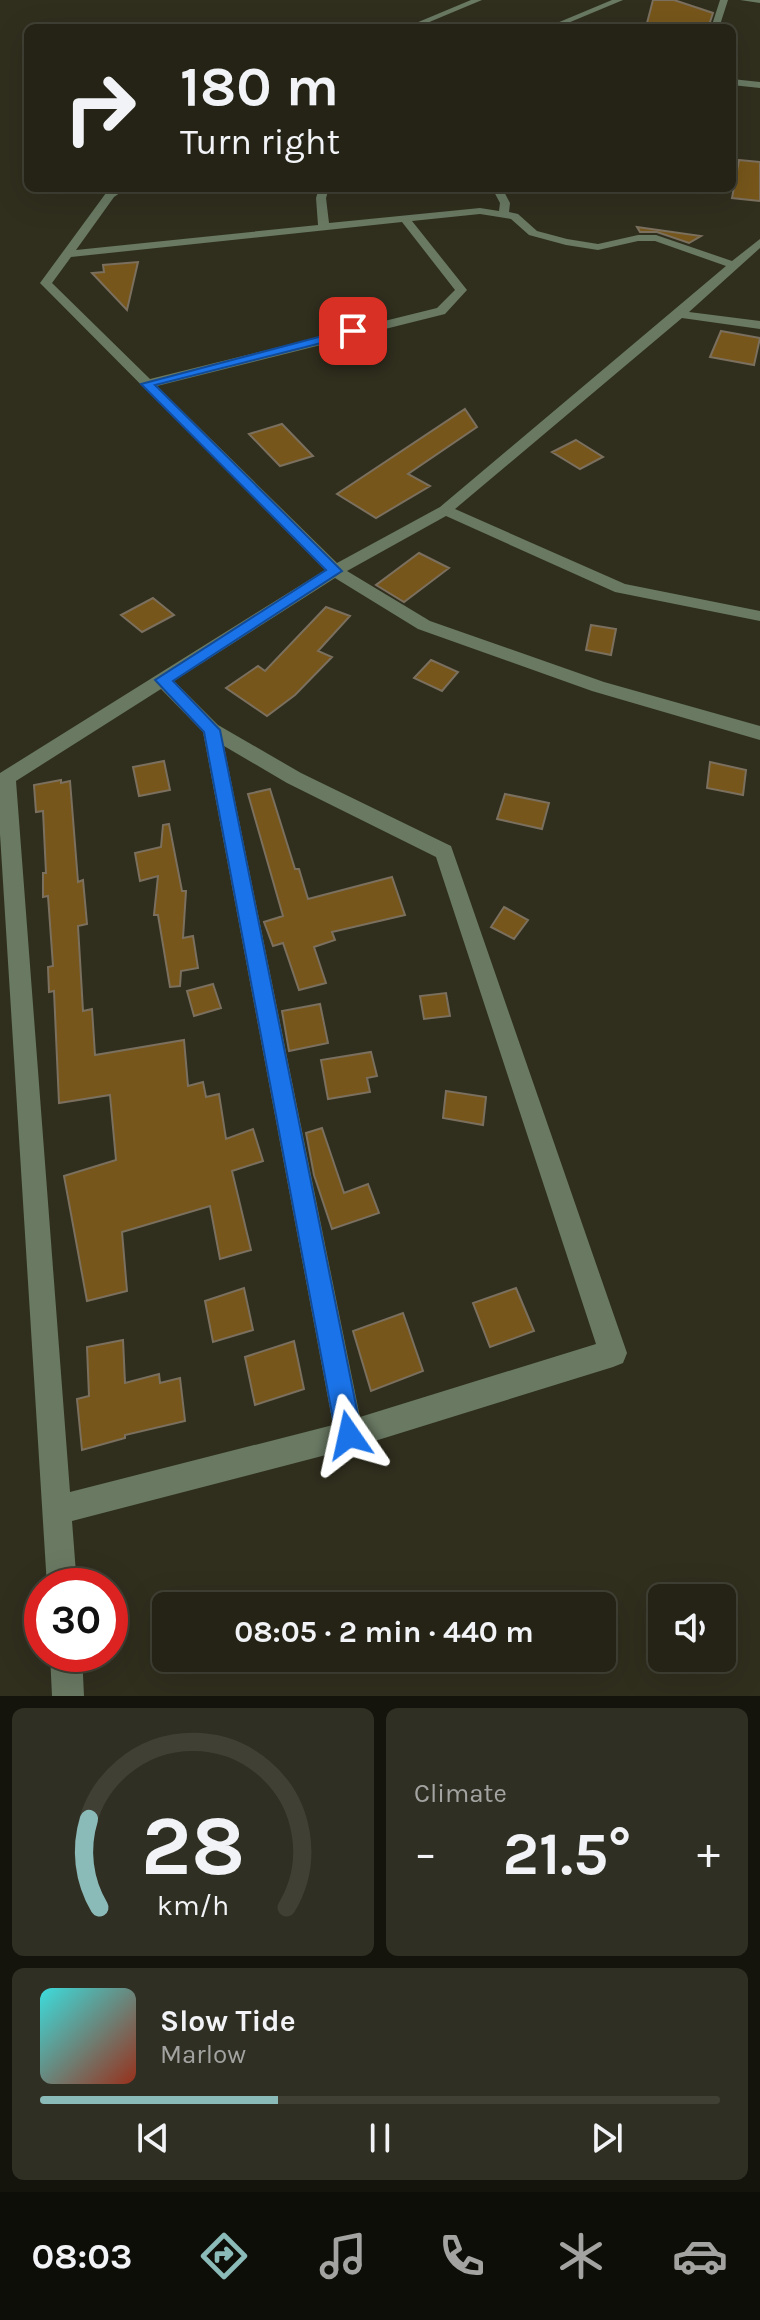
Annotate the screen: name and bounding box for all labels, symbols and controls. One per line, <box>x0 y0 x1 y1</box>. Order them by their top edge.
text: 180 m <box>180 54 339 119</box>
icon: right <box>48 56 152 160</box>
text: Turn right <box>180 121 340 163</box>
pin <box>319 297 387 365</box>
icon: arrive <box>331 309 375 353</box>
position arrow <box>307 1393 391 1477</box>
speed limit sign: 30 <box>24 1568 128 1672</box>
map controls <box>648 1584 736 1672</box>
button: sound <box>648 1584 736 1672</box>
text: 08:05 · 2 min · 440 m <box>234 1614 534 1650</box>
text: Climate <box>414 1778 507 1809</box>
text: 28 <box>141 1798 245 1895</box>
text: 21.5° <box>503 1819 631 1889</box>
text: − <box>414 1828 437 1879</box>
text: + <box>697 1828 720 1879</box>
text: km/h <box>157 1889 229 1922</box>
text: Slow Tide <box>160 2003 296 2039</box>
text: Marlow <box>160 2039 246 2070</box>
icon: previous <box>131 2116 175 2160</box>
icon: pause <box>358 2116 402 2160</box>
icon: next <box>585 2116 629 2160</box>
icon: directions <box>196 2228 252 2284</box>
icon: music <box>315 2228 371 2284</box>
icon: phone <box>434 2228 490 2284</box>
icon: climate <box>553 2228 609 2284</box>
icon: car <box>672 2228 728 2284</box>
text: 08:03 <box>32 2235 133 2277</box>

